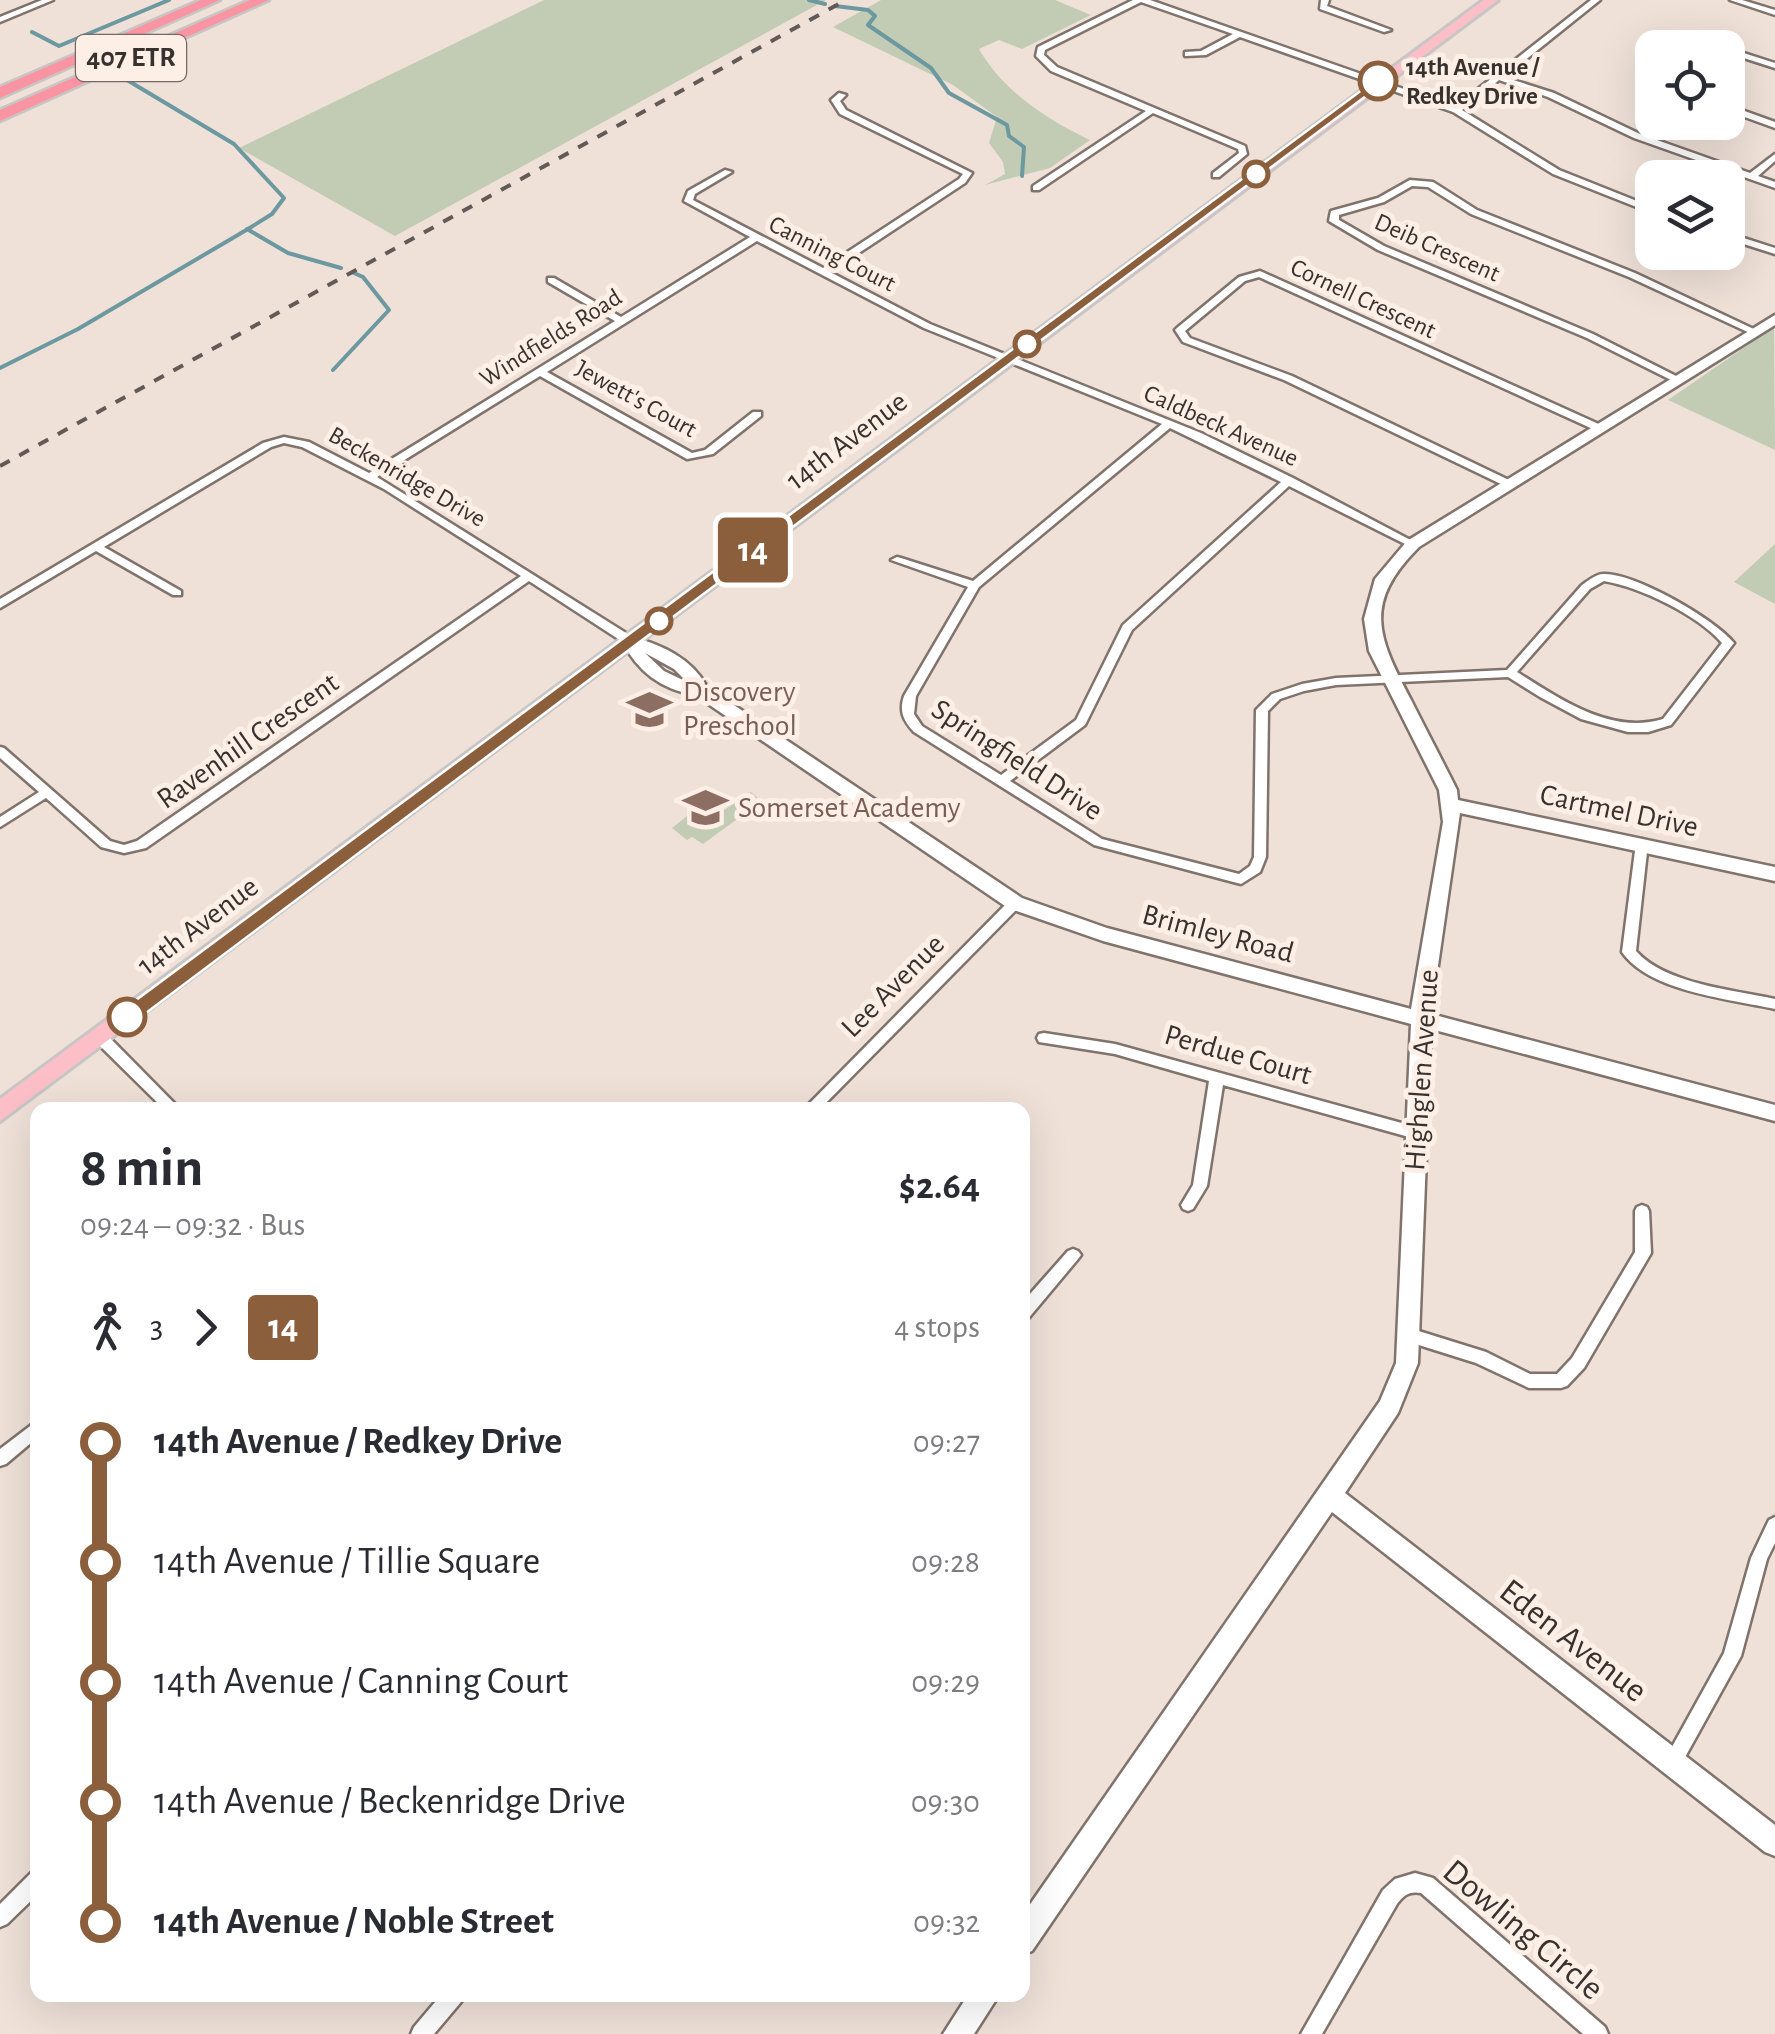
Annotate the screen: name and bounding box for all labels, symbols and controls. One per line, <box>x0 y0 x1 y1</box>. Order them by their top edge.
map controls <box>1635 30 1745 270</box>
button: locate <box>1635 30 1745 140</box>
road number: 407 ETR <box>76 35 186 81</box>
place label: 14th Avenue / Redkey Drive <box>1406 55 1540 109</box>
marker: 14th Avenue / Redkey Drive <box>1359 62 1397 100</box>
button: layers <box>1635 160 1745 270</box>
unlabelled marker <box>1243 161 1269 187</box>
street label: Deib Crescent <box>1371 209 1503 287</box>
street label: Canning Court <box>765 211 899 297</box>
street label: Cornell Crescent <box>1287 255 1439 343</box>
street label: Windfields Road <box>476 284 626 391</box>
unlabelled marker <box>1014 331 1040 357</box>
street label: Jewett's Court <box>571 356 701 442</box>
street label: Caldbeck Avenue <box>1140 381 1302 471</box>
street label: 14th Avenue <box>781 386 913 496</box>
street label: Beckenridge Drive <box>324 422 490 532</box>
line badge: 14 <box>708 518 798 582</box>
text: 14 <box>738 533 768 568</box>
unlabelled marker <box>646 608 672 634</box>
street label: Ravenhill Crescent <box>152 667 345 815</box>
place label: Discovery Preschool <box>683 677 797 741</box>
school or university icon: Discovery Preschool <box>626 685 674 733</box>
street label: Springfield Drive <box>926 694 1108 826</box>
street label: Cartmel Drive <box>1537 780 1701 842</box>
school or university icon: Somerset Academy <box>681 784 729 832</box>
place label: Somerset Academy <box>738 793 961 823</box>
street label: 14th Avenue <box>132 871 264 981</box>
street label: Brimley Road <box>1139 899 1297 969</box>
street label: Lee Avenue <box>836 929 950 1043</box>
street label: Highglen Avenue <box>1400 968 1444 1172</box>
unlabelled marker <box>108 998 146 1036</box>
street label: Perdue Court <box>1161 1020 1315 1090</box>
text: 8 min <box>80 1141 203 1196</box>
text: $2.64 <box>899 1168 980 1206</box>
text: 09:24 – 09:32 · Bus <box>80 1209 305 1241</box>
icon: walk <box>80 1300 135 1355</box>
icon: forward <box>178 1300 233 1355</box>
text: 14 <box>268 1310 298 1345</box>
text: 3 <box>150 1311 163 1343</box>
text: 4 stops <box>894 1311 980 1343</box>
text: 14th Avenue / Redkey Drive <box>154 1423 562 1461</box>
text: 09:27 <box>913 1426 980 1458</box>
text: 14th Avenue / Tillie Square <box>154 1543 540 1581</box>
text: 09:28 <box>911 1546 980 1578</box>
street label: Eden Avenue <box>1493 1573 1653 1709</box>
text: 14th Avenue / Canning Court <box>154 1663 568 1701</box>
text: 09:29 <box>911 1666 980 1698</box>
text: 14th Avenue / Beckenridge Drive <box>154 1783 626 1821</box>
text: 09:30 <box>911 1786 980 1818</box>
street label: Dowling Circle <box>1436 1853 1610 2007</box>
text: 14th Avenue / Noble Street <box>154 1903 554 1941</box>
text: 09:32 <box>913 1906 980 1938</box>

